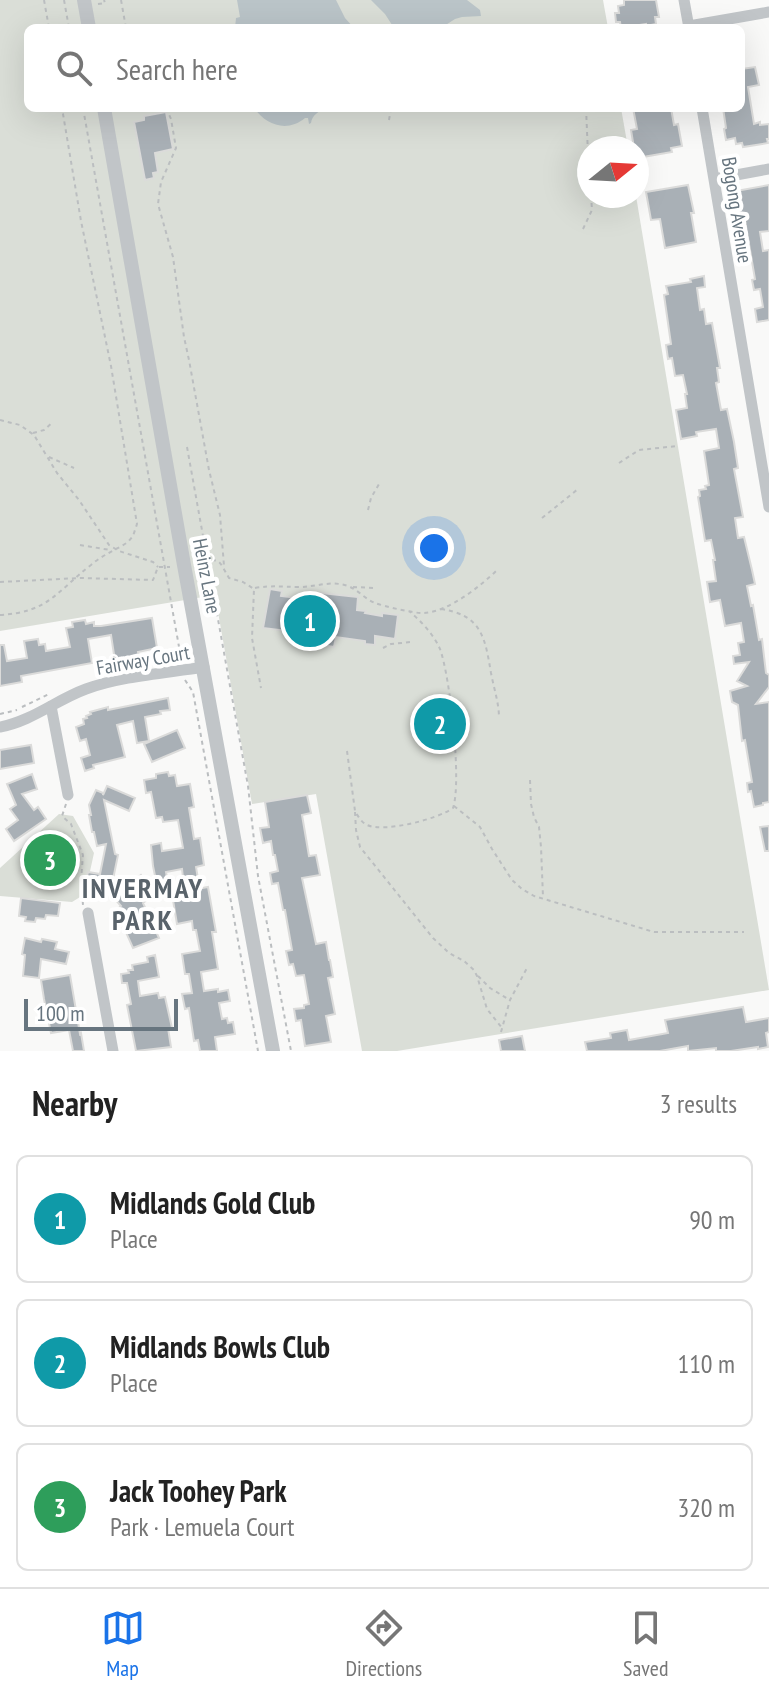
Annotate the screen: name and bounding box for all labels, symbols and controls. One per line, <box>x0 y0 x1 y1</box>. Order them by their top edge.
search box <box>24 24 745 112</box>
icon: search <box>52 46 96 90</box>
text: Search here <box>116 49 238 88</box>
north arrow <box>577 136 649 208</box>
street label: Bogong Avenue <box>716 155 758 265</box>
your location <box>414 528 454 568</box>
street label: Heinz Lane <box>187 536 227 616</box>
pin: 1 <box>284 591 336 651</box>
street label: Fairway Court <box>94 639 192 681</box>
pin: 2 <box>414 694 466 754</box>
pin: 3 <box>24 830 76 890</box>
district label: INVERMAY PARK <box>82 869 204 938</box>
scale bar <box>24 995 178 1031</box>
text: 100 m <box>36 999 85 1027</box>
text: Nearby <box>32 1081 117 1125</box>
text: 3 results <box>660 1087 737 1120</box>
text: Midlands Gold Club <box>110 1183 315 1222</box>
text: 1 <box>54 1203 66 1236</box>
text: 90 m <box>689 1203 735 1236</box>
text: Place <box>110 1222 158 1255</box>
text: Midlands Bowls Club <box>110 1327 330 1366</box>
text: 2 <box>54 1347 66 1380</box>
text: 110 m <box>677 1347 735 1380</box>
text: Place <box>110 1366 158 1399</box>
text: Jack Toohey Park <box>110 1471 287 1510</box>
text: 3 <box>54 1491 66 1524</box>
text: 320 m <box>677 1491 735 1524</box>
text: Park · Lemuela Court <box>110 1510 294 1543</box>
tab: Map <box>101 1606 145 1682</box>
tab: Directions <box>346 1606 422 1682</box>
tab: Saved <box>623 1606 668 1682</box>

